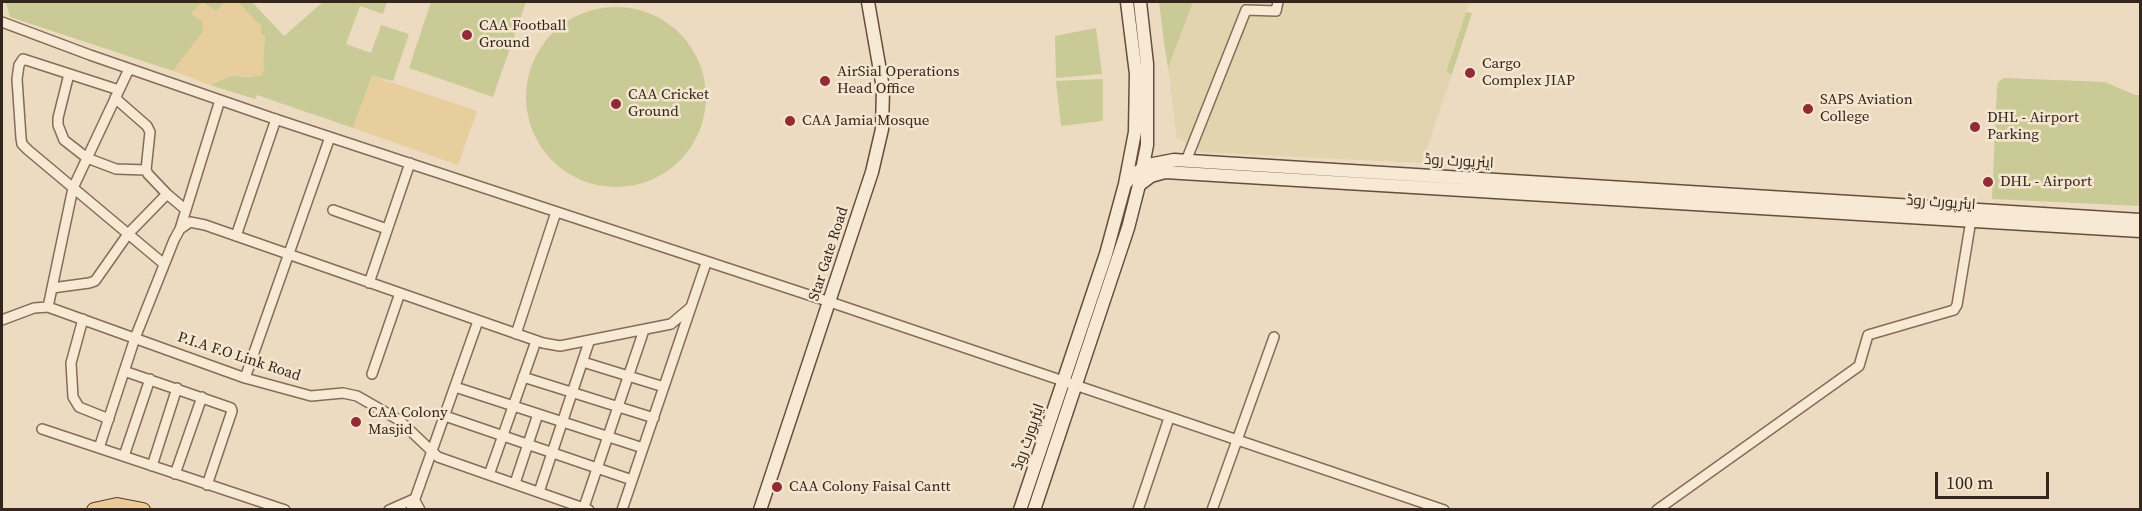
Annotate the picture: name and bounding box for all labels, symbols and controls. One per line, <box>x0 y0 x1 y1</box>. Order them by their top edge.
place label: CAA Football Ground <box>479 17 567 52</box>
marker: CAA Football Ground <box>460 28 474 42</box>
place label: Cargo Complex JIAP <box>1482 55 1575 90</box>
place label: AirSial Operations Head Office <box>837 63 960 98</box>
marker: Cargo Complex JIAP <box>1463 66 1477 80</box>
marker: AirSial Operations Head Office <box>818 74 832 88</box>
place label: CAA Cricket Ground <box>628 86 709 121</box>
place label: SAPS Aviation College <box>1820 91 1913 126</box>
marker: CAA Cricket Ground <box>609 97 623 111</box>
marker: SAPS Aviation College <box>1801 102 1815 116</box>
place label: DHL - Airport Parking <box>1987 109 2079 144</box>
place label: CAA Jamia Mosque <box>802 112 929 130</box>
marker: CAA Jamia Mosque <box>783 114 797 128</box>
marker: DHL - Airport Parking <box>1968 120 1982 134</box>
street label: ایئرپورٹ روڈ <box>1424 151 1494 173</box>
place label: DHL - Airport <box>2000 173 2092 191</box>
marker: DHL - Airport <box>1981 175 1995 189</box>
street label: ایئرپورٹ روڈ <box>1906 192 1976 214</box>
street label: Star Gate Road <box>805 205 853 303</box>
street label: P.I.A F.O Link Road <box>175 329 303 385</box>
street label: ایئرپورٹ روڈ <box>1009 401 1049 473</box>
place label: CAA Colony Masjid <box>368 404 448 439</box>
marker: CAA Colony Masjid <box>349 415 363 429</box>
scale bar <box>1938 460 2052 498</box>
text: 100 m <box>1946 470 1993 495</box>
place label: CAA Colony Faisal Cantt <box>789 478 950 496</box>
marker: CAA Colony Faisal Cantt <box>770 480 784 494</box>

